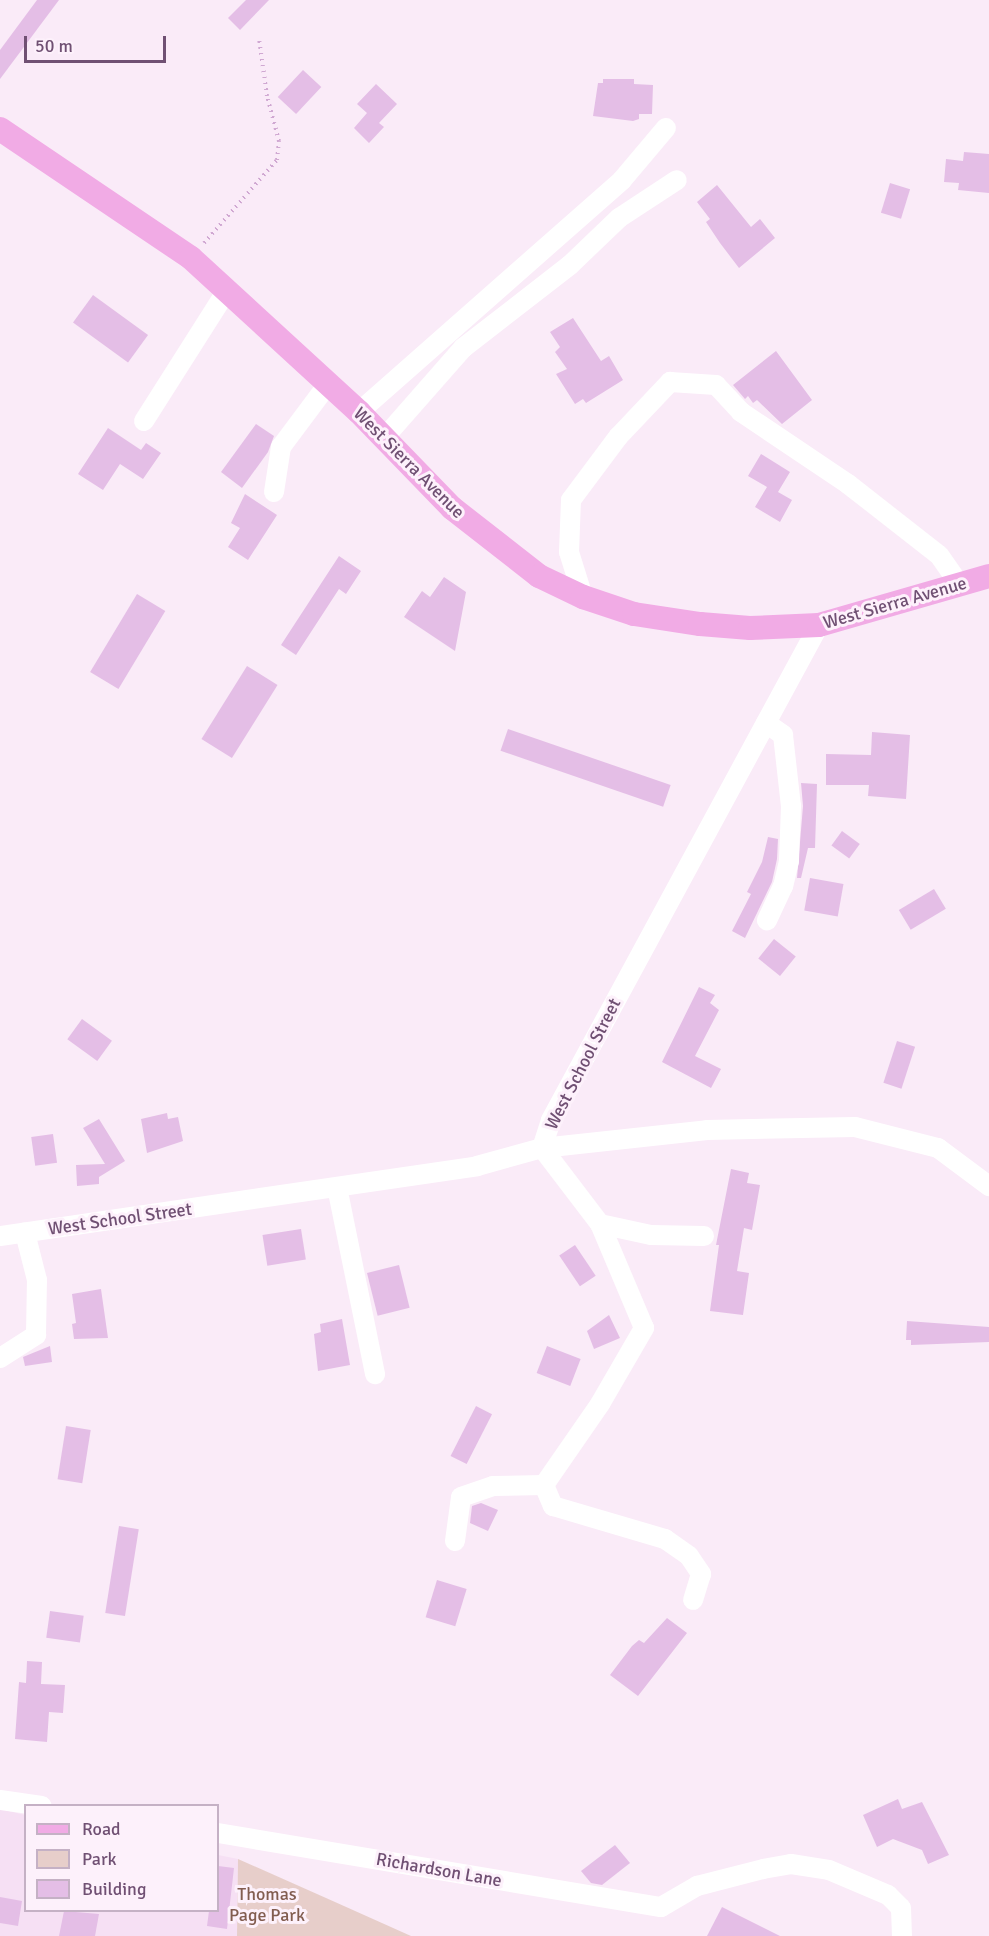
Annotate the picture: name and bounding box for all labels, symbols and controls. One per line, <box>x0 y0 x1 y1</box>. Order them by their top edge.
scale bar <box>27 24 170 62</box>
text: 50 m <box>35 35 73 57</box>
street label: West Sierra Avenue <box>349 403 469 523</box>
street label: West Sierra Avenue <box>821 572 969 634</box>
street label: West School Street <box>540 995 626 1133</box>
street label: West School Street <box>47 1198 193 1240</box>
legend <box>24 1804 219 1912</box>
text: Road <box>82 1818 121 1840</box>
text: Park <box>82 1848 117 1870</box>
street label: Richardson Lane <box>374 1848 504 1892</box>
text: Building <box>82 1878 146 1900</box>
park label: Thomas Page Park <box>229 1884 305 1926</box>

